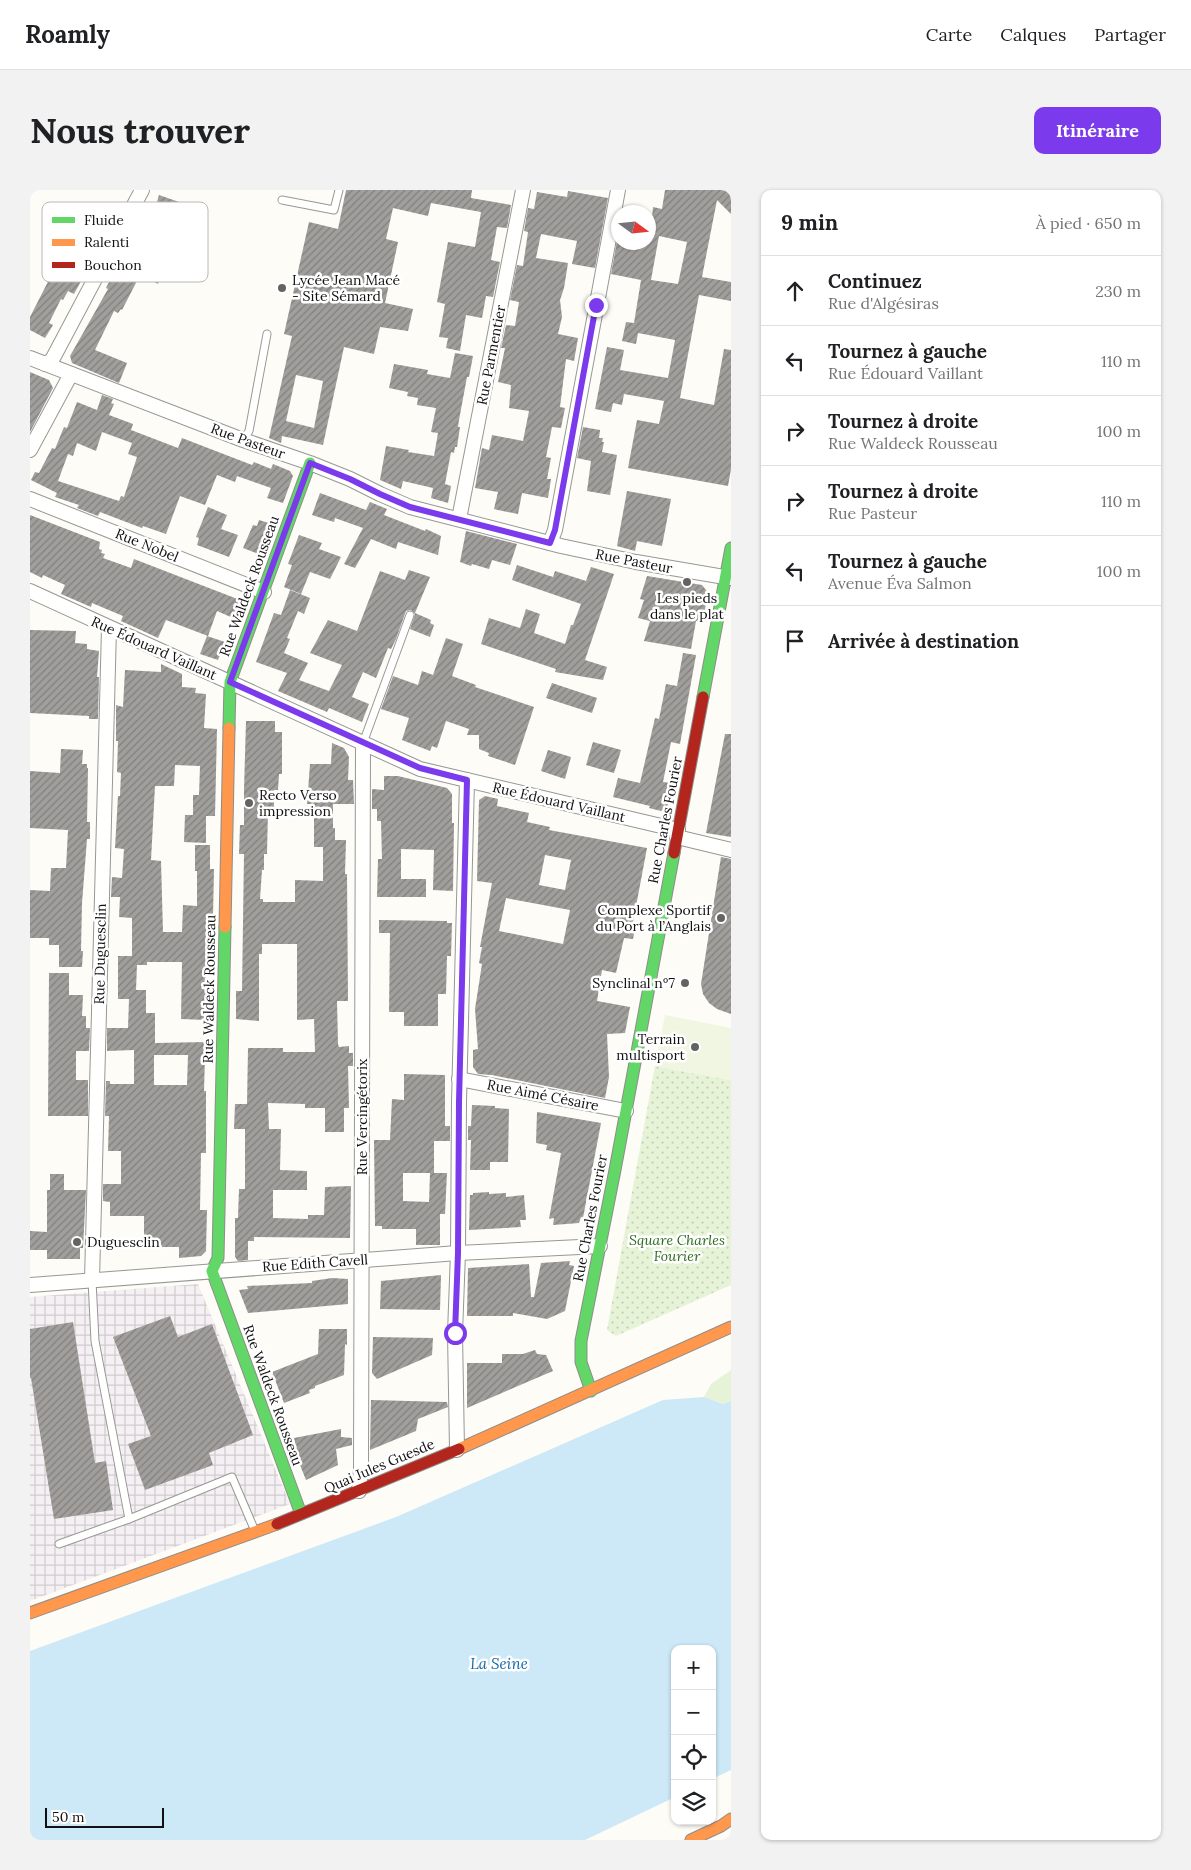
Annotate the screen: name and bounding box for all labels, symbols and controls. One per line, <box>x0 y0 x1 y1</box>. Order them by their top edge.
text: Roamly <box>25 19 110 50</box>
text: Carte <box>926 23 972 46</box>
text: Calques <box>1000 23 1066 46</box>
text: Partager <box>1094 23 1166 46</box>
button: Itinéraire <box>1034 107 1161 154</box>
text: Nous trouver <box>30 108 250 153</box>
legend <box>42 202 208 282</box>
north arrow <box>611 205 656 250</box>
text: 9 min <box>781 209 838 236</box>
text: Fluide <box>84 211 124 229</box>
text: À pied · 650 m <box>1036 213 1141 233</box>
text: Ralenti <box>84 233 129 251</box>
text: Bouchon <box>84 256 142 274</box>
text: Continuez <box>828 269 922 293</box>
place label: Lycée Jean Macé - Site Sémard <box>292 271 401 305</box>
icon: ahead <box>781 277 809 305</box>
text: 230 m <box>1095 281 1141 301</box>
marker: Lycée Jean Macé - Site Sémard <box>276 282 288 294</box>
text: Rue d'Algésiras <box>828 293 939 313</box>
route end <box>585 294 608 317</box>
street label: Rue Parmentier <box>472 303 510 407</box>
text: Tournez à gauche <box>828 339 987 363</box>
icon: left <box>781 347 809 375</box>
text: 110 m <box>1101 351 1141 371</box>
text: Rue Édouard Vaillant <box>828 363 983 383</box>
text: Tournez à droite <box>828 409 978 433</box>
icon: right <box>781 417 809 445</box>
street label: Rue Pasteur <box>208 419 288 463</box>
text: 100 m <box>1097 421 1141 441</box>
text: Rue Waldeck Rousseau <box>828 433 998 453</box>
text: Tournez à droite <box>828 479 978 503</box>
icon: right <box>781 487 809 515</box>
text: 110 m <box>1101 491 1141 511</box>
text: Rue Pasteur <box>828 503 917 523</box>
street label: Rue Waldeck Rousseau <box>215 513 283 659</box>
street label: Rue Nobel <box>113 524 181 566</box>
street label: Rue Pasteur <box>594 545 674 577</box>
text: Tournez à gauche <box>828 549 987 573</box>
icon: left <box>781 557 809 585</box>
text: 100 m <box>1097 561 1141 581</box>
text: Avenue Éva Salmon <box>828 573 972 593</box>
marker: Les pieds dans le plat <box>681 576 693 588</box>
place label: Les pieds dans le plat <box>650 589 725 623</box>
street label: Rue Édouard Vaillant <box>88 612 220 684</box>
icon: arrive <box>781 627 809 655</box>
text: Arrivée à destination <box>828 629 1019 653</box>
street label: Rue Charles Fourier <box>644 755 686 885</box>
street label: Rue Édouard Vaillant <box>491 778 628 826</box>
place label: Recto Verso impression <box>259 786 337 820</box>
marker: Recto Verso impression <box>243 797 255 809</box>
place label: Complexe Sportif du Port à l’Anglais <box>596 901 712 935</box>
street label: Rue Duguesclin <box>90 903 110 1005</box>
marker: Complexe Sportif du Port à l’Anglais <box>715 912 727 924</box>
street label: Rue Waldeck Rousseau <box>199 915 219 1063</box>
place label: Synclinal n°7 <box>592 974 676 992</box>
marker: Synclinal n°7 <box>679 977 691 989</box>
place label: Terrain multisport <box>616 1030 686 1064</box>
marker: Terrain multisport <box>689 1041 701 1053</box>
street label: Rue Vercingétorix <box>353 1058 371 1175</box>
street label: Rue Aimé Césaire <box>486 1075 601 1115</box>
street label: Rue Charles Fourier <box>569 1153 611 1283</box>
park label: Square Charles Fourier <box>629 1231 725 1265</box>
place label: Duguesclin <box>87 1233 160 1251</box>
marker: Duguesclin <box>71 1236 83 1248</box>
street label: Rue Edith Cavell <box>261 1250 369 1276</box>
street label: Rue Waldeck Rousseau <box>239 1322 307 1468</box>
route start <box>444 1322 467 1345</box>
street label: Quai Jules Guesde <box>321 1434 437 1497</box>
map controls <box>671 1645 716 1825</box>
button: + <box>671 1645 716 1690</box>
water label: La Seine <box>470 1654 528 1673</box>
button: − <box>671 1690 716 1735</box>
button: locate <box>671 1735 716 1780</box>
button: layers <box>671 1780 716 1825</box>
scale bar <box>45 1805 164 1828</box>
text: 50 m <box>52 1808 85 1826</box>

